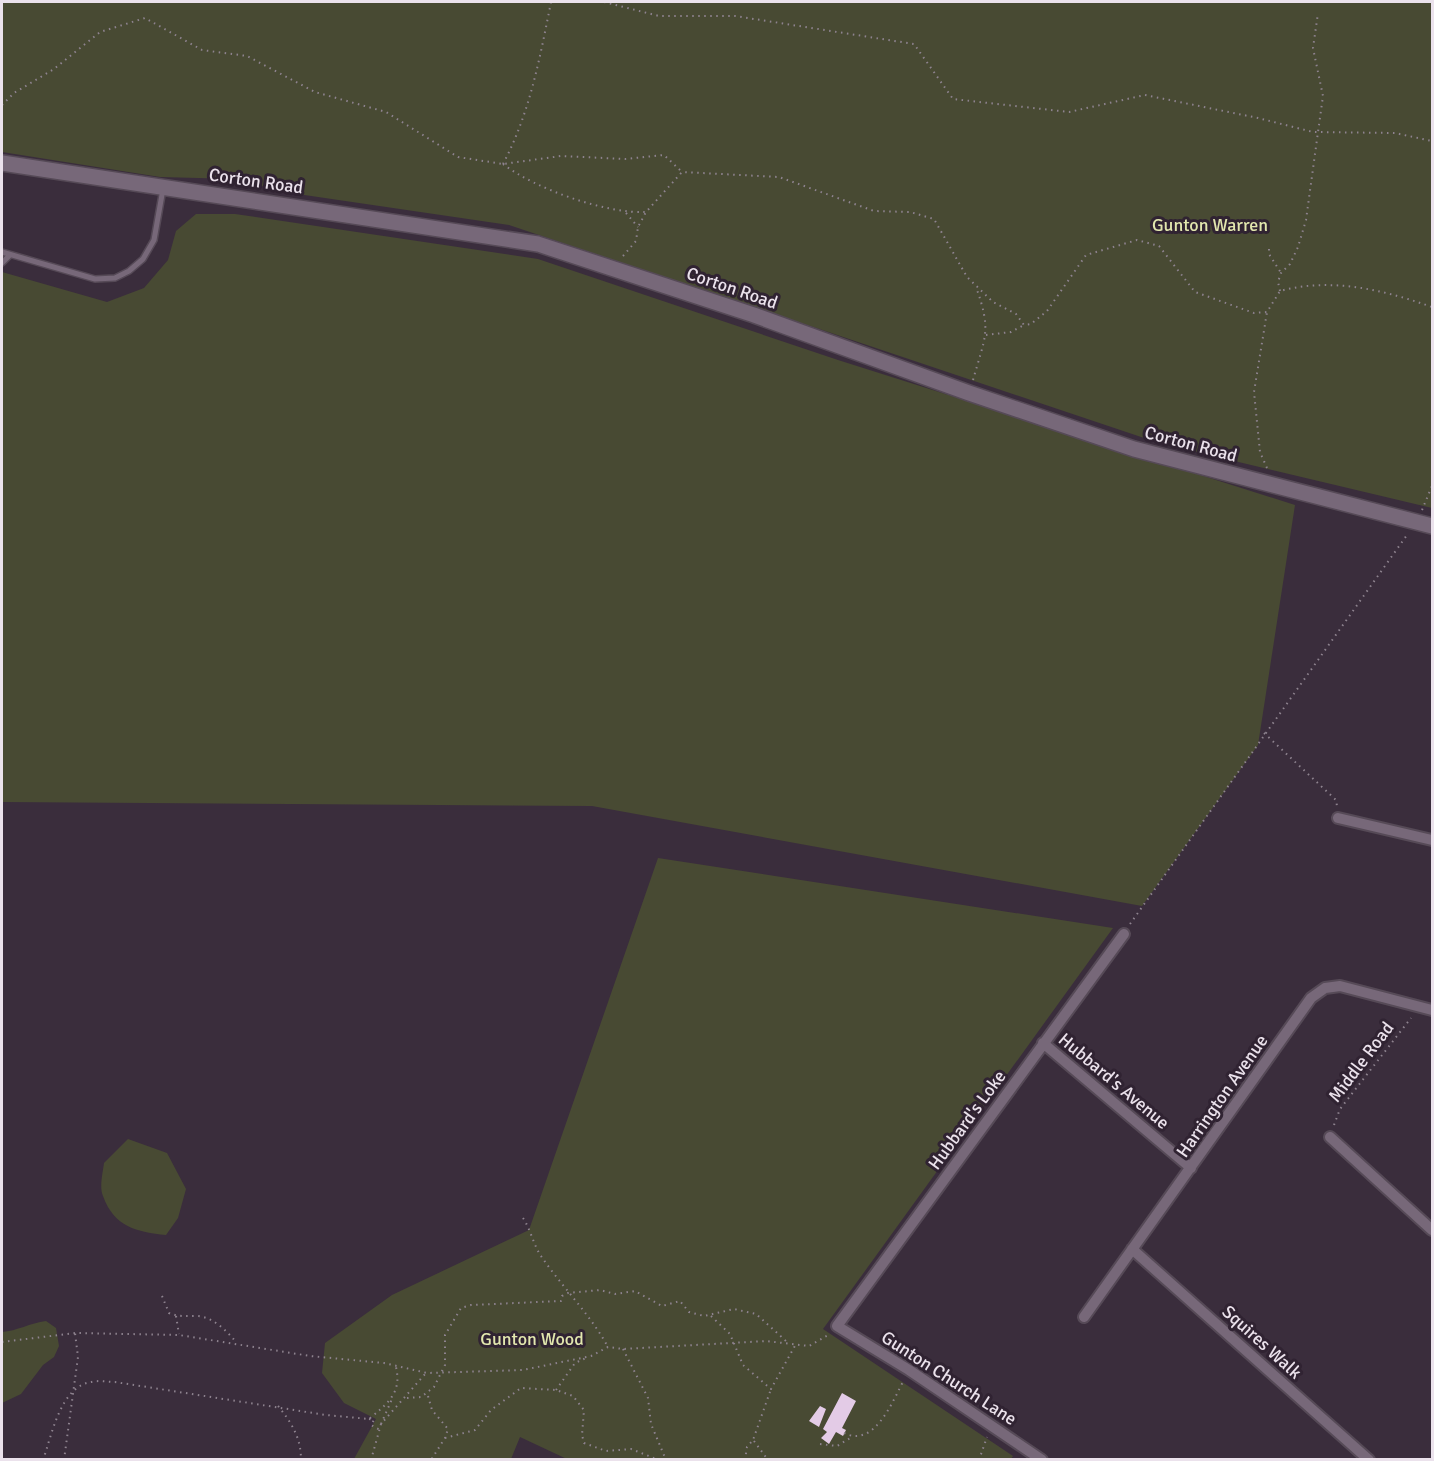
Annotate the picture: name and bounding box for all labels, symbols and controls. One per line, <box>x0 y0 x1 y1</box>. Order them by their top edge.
street label: Corton Road <box>207 164 305 198</box>
park label: Gunton Warren <box>1152 214 1268 236</box>
street label: Corton Road <box>684 262 780 314</box>
street label: Corton Road <box>1142 421 1240 467</box>
street label: Middle Road <box>1324 1017 1398 1107</box>
street label: Hubbard's Avenue <box>1054 1028 1174 1134</box>
street label: Harrington Avenue <box>1172 1030 1272 1162</box>
street label: Hubbard's Loke <box>924 1066 1010 1174</box>
street label: Squires Walk <box>1218 1301 1306 1383</box>
street label: Gunton Church Lane <box>877 1326 1021 1430</box>
park label: Gunton Wood <box>480 1328 584 1350</box>

